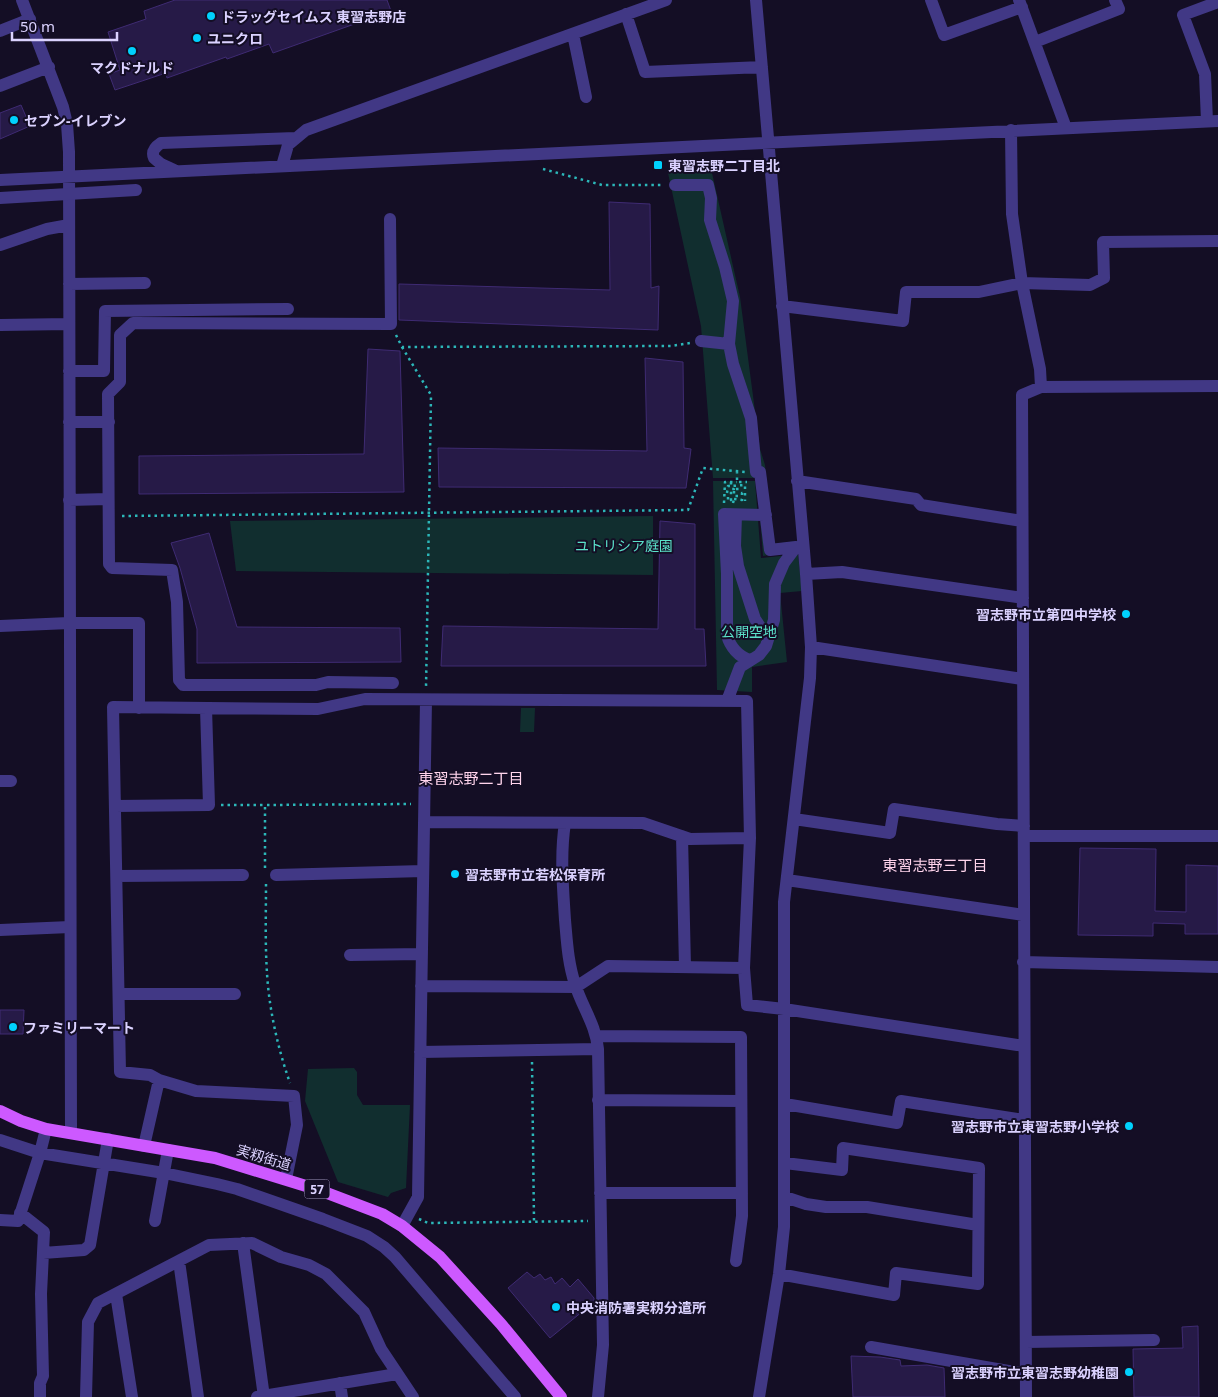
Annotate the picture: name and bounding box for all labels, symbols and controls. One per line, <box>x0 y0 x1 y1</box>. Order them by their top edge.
place label: ドラッグセイムス 東習志野店 <box>221 7 406 26</box>
scale bar <box>12 10 118 42</box>
marker: ドラッグセイムス 東習志野店 <box>205 10 217 22</box>
text: 50 m <box>20 16 55 36</box>
place label: ユニクロ <box>207 29 263 48</box>
marker: ユニクロ <box>191 32 203 44</box>
marker: マクドナルド <box>126 45 138 57</box>
place label: マクドナルド <box>90 58 174 77</box>
place label: セブン-イレブン <box>24 111 126 130</box>
marker: セブン-イレブン <box>8 114 20 126</box>
place label: 東習志野二丁目北 <box>668 156 780 175</box>
marker: 東習志野二丁目北 <box>652 159 664 171</box>
park label: ユトリシア庭園 <box>575 536 673 555</box>
place label: 習志野市立第四中学校 <box>976 605 1116 624</box>
marker: 習志野市立第四中学校 <box>1120 608 1132 620</box>
park label: 公開空地 <box>721 622 777 641</box>
district label: 東習志野二丁目 <box>418 768 524 788</box>
district label: 東習志野三丁目 <box>882 855 988 875</box>
place label: 習志野市立若松保育所 <box>465 865 605 884</box>
marker: 習志野市立若松保育所 <box>449 868 461 880</box>
place label: ファミリーマート <box>23 1018 135 1037</box>
marker: ファミリーマート <box>7 1021 19 1033</box>
place label: 習志野市立東習志野小学校 <box>951 1117 1119 1136</box>
marker: 習志野市立東習志野小学校 <box>1123 1120 1135 1132</box>
street label: 実籾街道 <box>234 1140 294 1174</box>
road number: 57 <box>304 1180 330 1198</box>
place label: 中央消防署実籾分遣所 <box>566 1298 706 1317</box>
marker: 中央消防署実籾分遣所 <box>550 1301 562 1313</box>
place label: 習志野市立東習志野幼稚園 <box>951 1363 1119 1382</box>
marker: 習志野市立東習志野幼稚園 <box>1123 1366 1135 1378</box>

